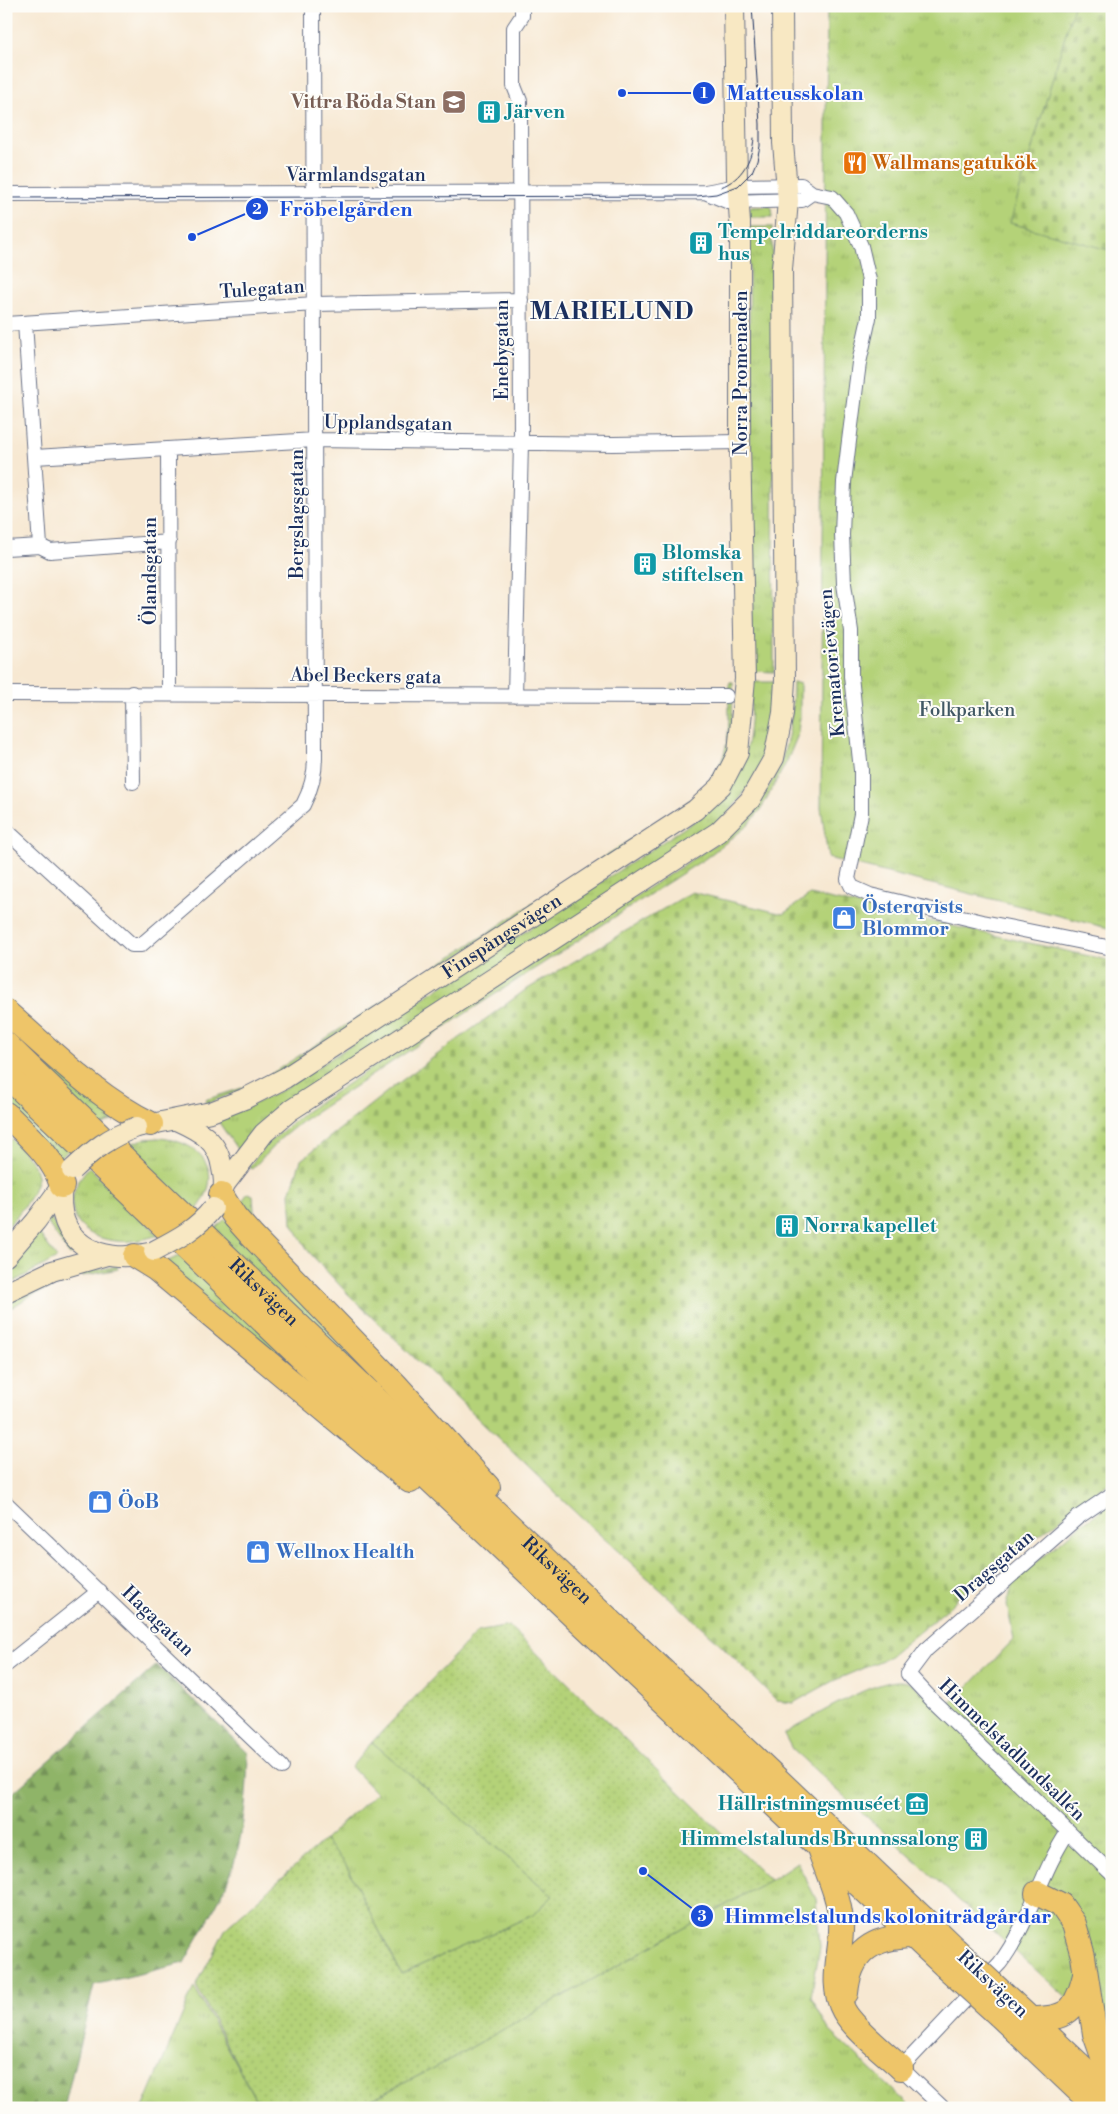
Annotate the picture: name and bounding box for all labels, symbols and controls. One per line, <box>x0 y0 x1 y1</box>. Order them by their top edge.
callout: Matteusskolan <box>691 75 874 110</box>
text: Matteusskolan <box>726 82 864 107</box>
text: 1 <box>700 84 708 103</box>
school or university icon: Vittra Röda Stan <box>441 89 467 115</box>
place label: Vittra Röda Stan <box>290 90 436 114</box>
building icon: Järven <box>476 99 502 125</box>
place label: Järven <box>503 100 565 124</box>
restaurant icon: Wallmans gatukök <box>842 150 868 176</box>
place label: Wallmans gatukök <box>871 151 1037 175</box>
street label: Värmlandsgatan <box>285 163 426 187</box>
callout: Fröbelgården <box>244 192 422 227</box>
text: Fröbelgården <box>279 198 413 223</box>
text: 2 <box>252 200 262 219</box>
place label: Tempelriddareorderns hus <box>718 220 928 266</box>
building icon: Tempelriddareorderns hus <box>688 230 714 256</box>
street label: Tulegatan <box>219 274 305 304</box>
street label: Norra Promenaden <box>729 290 753 456</box>
district label: MARIELUND <box>530 297 694 327</box>
street label: Enebygatan <box>490 299 514 401</box>
street label: Upplandsgatan <box>323 410 453 436</box>
street label: Bergslagsgatan <box>285 449 309 580</box>
street label: Ölandsgatan <box>137 517 162 625</box>
place label: Blomska stiftelsen <box>662 541 744 587</box>
building icon: Blomska stiftelsen <box>632 551 658 577</box>
street label: Krematorievägen <box>814 588 850 738</box>
street label: Abel Beckers gata <box>289 663 442 689</box>
park label: Folkparken <box>919 698 1015 722</box>
street label: Finspångsvägen <box>437 888 566 984</box>
place label: Österqvists Blommor <box>862 894 963 941</box>
shop icon: Österqvists Blommor <box>831 905 857 931</box>
building icon: Norra kapellet <box>774 1213 800 1239</box>
place label: Norra kapellet <box>804 1214 937 1238</box>
street label: Riksvägen <box>224 1253 304 1331</box>
shop icon: ÖoB <box>87 1489 113 1515</box>
place label: ÖoB <box>118 1489 159 1514</box>
street label: Dragsgatan <box>949 1525 1039 1607</box>
street label: Riksvägen <box>517 1531 597 1609</box>
shop icon: Wellnox Health <box>245 1539 271 1565</box>
place label: Wellnox Health <box>275 1540 415 1564</box>
street label: Hagagatan <box>117 1581 199 1661</box>
street label: Himmelstadlundsallén <box>934 1674 1090 1826</box>
museum icon: Hällristningsmuséet <box>904 1791 930 1817</box>
place label: Hällristningsmuséet <box>718 1792 900 1816</box>
building icon: Himmelstalunds Brunnssalong <box>963 1826 989 1852</box>
place label: Himmelstalunds Brunnssalong <box>681 1827 959 1851</box>
callout: Himmelstalunds koloniträdgårdar <box>690 1898 1061 1933</box>
text: Himmelstalunds koloniträdgårdar <box>725 1905 1051 1930</box>
text: 3 <box>697 1907 707 1926</box>
street label: Riksvägen <box>953 1945 1033 2023</box>

